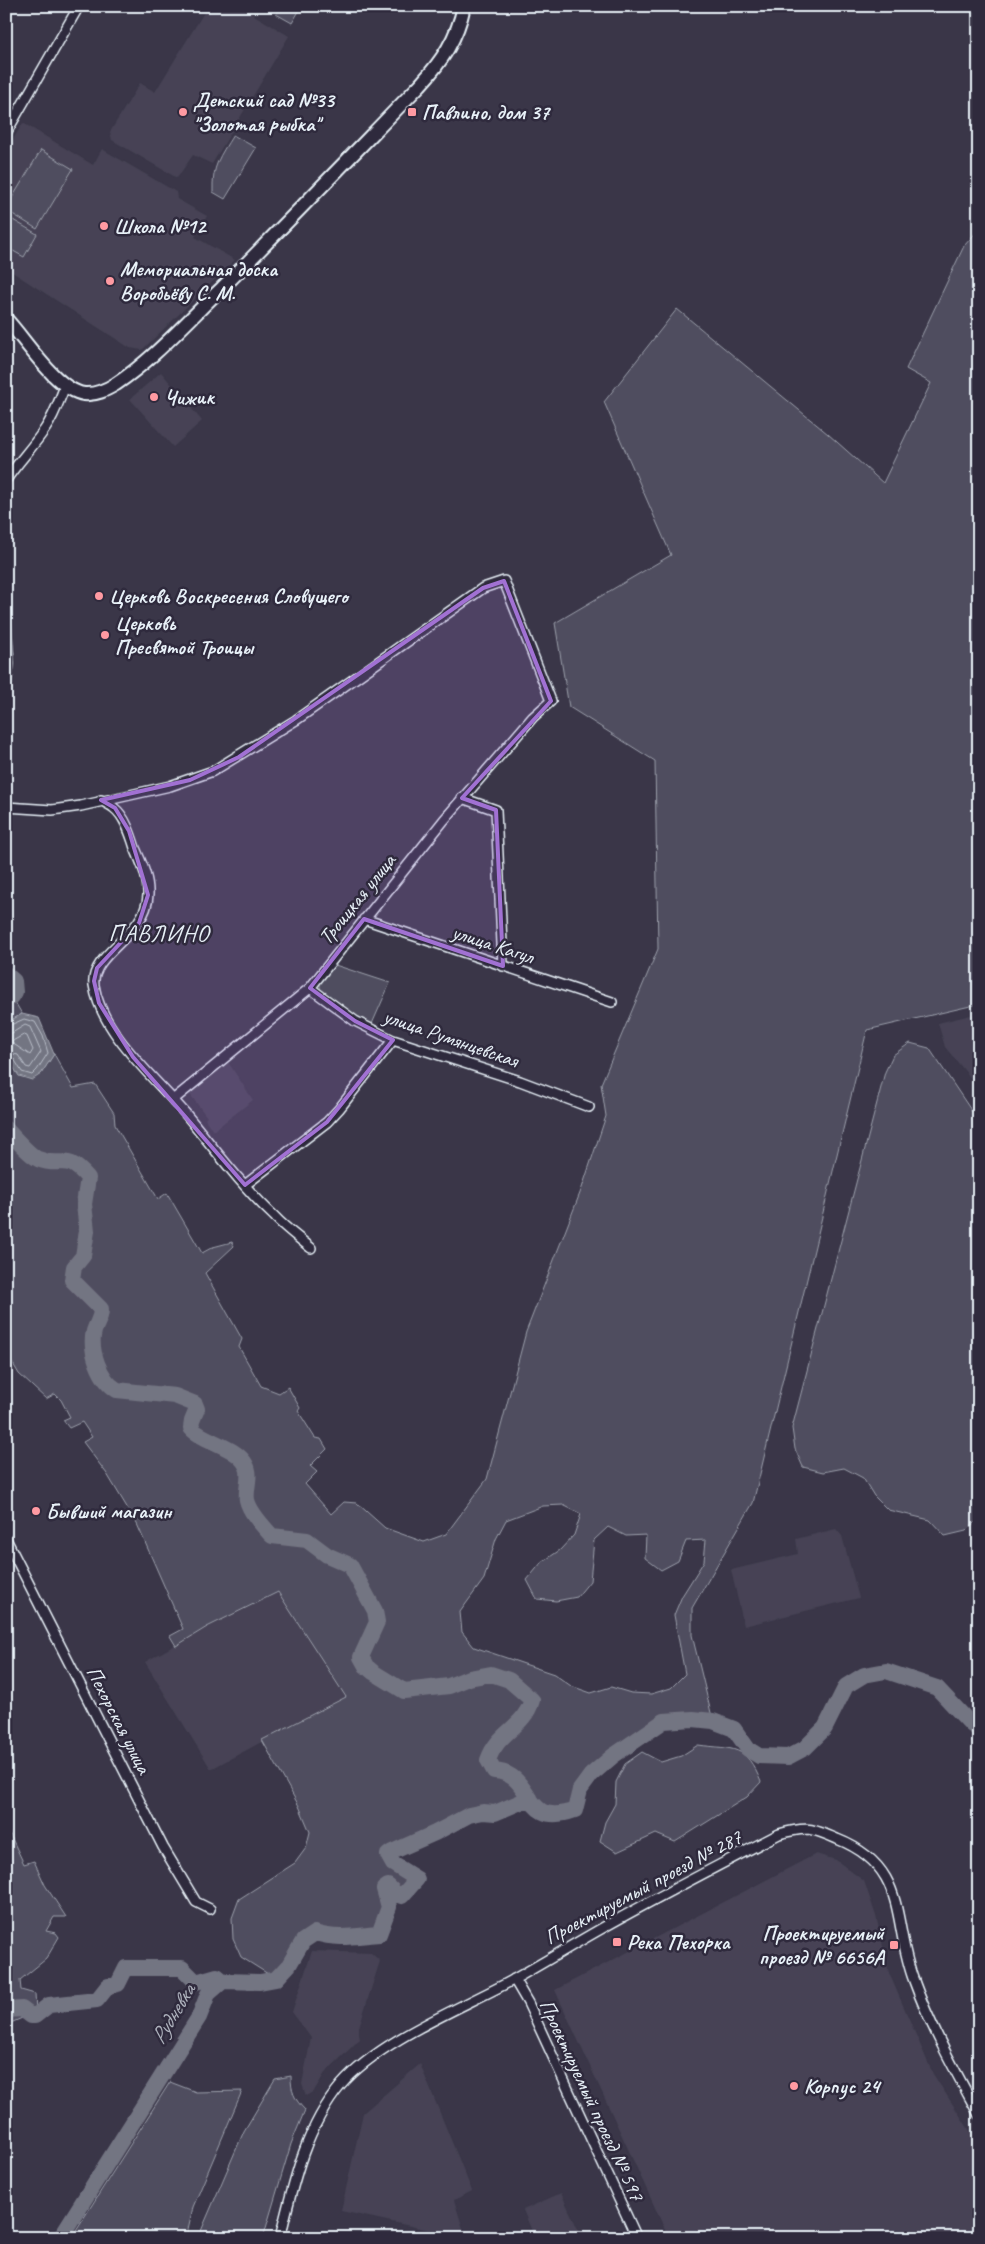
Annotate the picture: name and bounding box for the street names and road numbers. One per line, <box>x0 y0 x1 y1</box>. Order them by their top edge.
street label: Троицкая улица <box>313 847 402 949</box>
street label: улица Кагул <box>447 918 539 970</box>
street label: улица Румянцевская <box>378 1002 523 1074</box>
street label: Пехорская улица <box>81 1662 158 1780</box>
street label: Проектируемый проезд № 287 <box>540 1823 747 1950</box>
street label: Проектируемый проезд № 597 <box>534 1995 651 2206</box>

